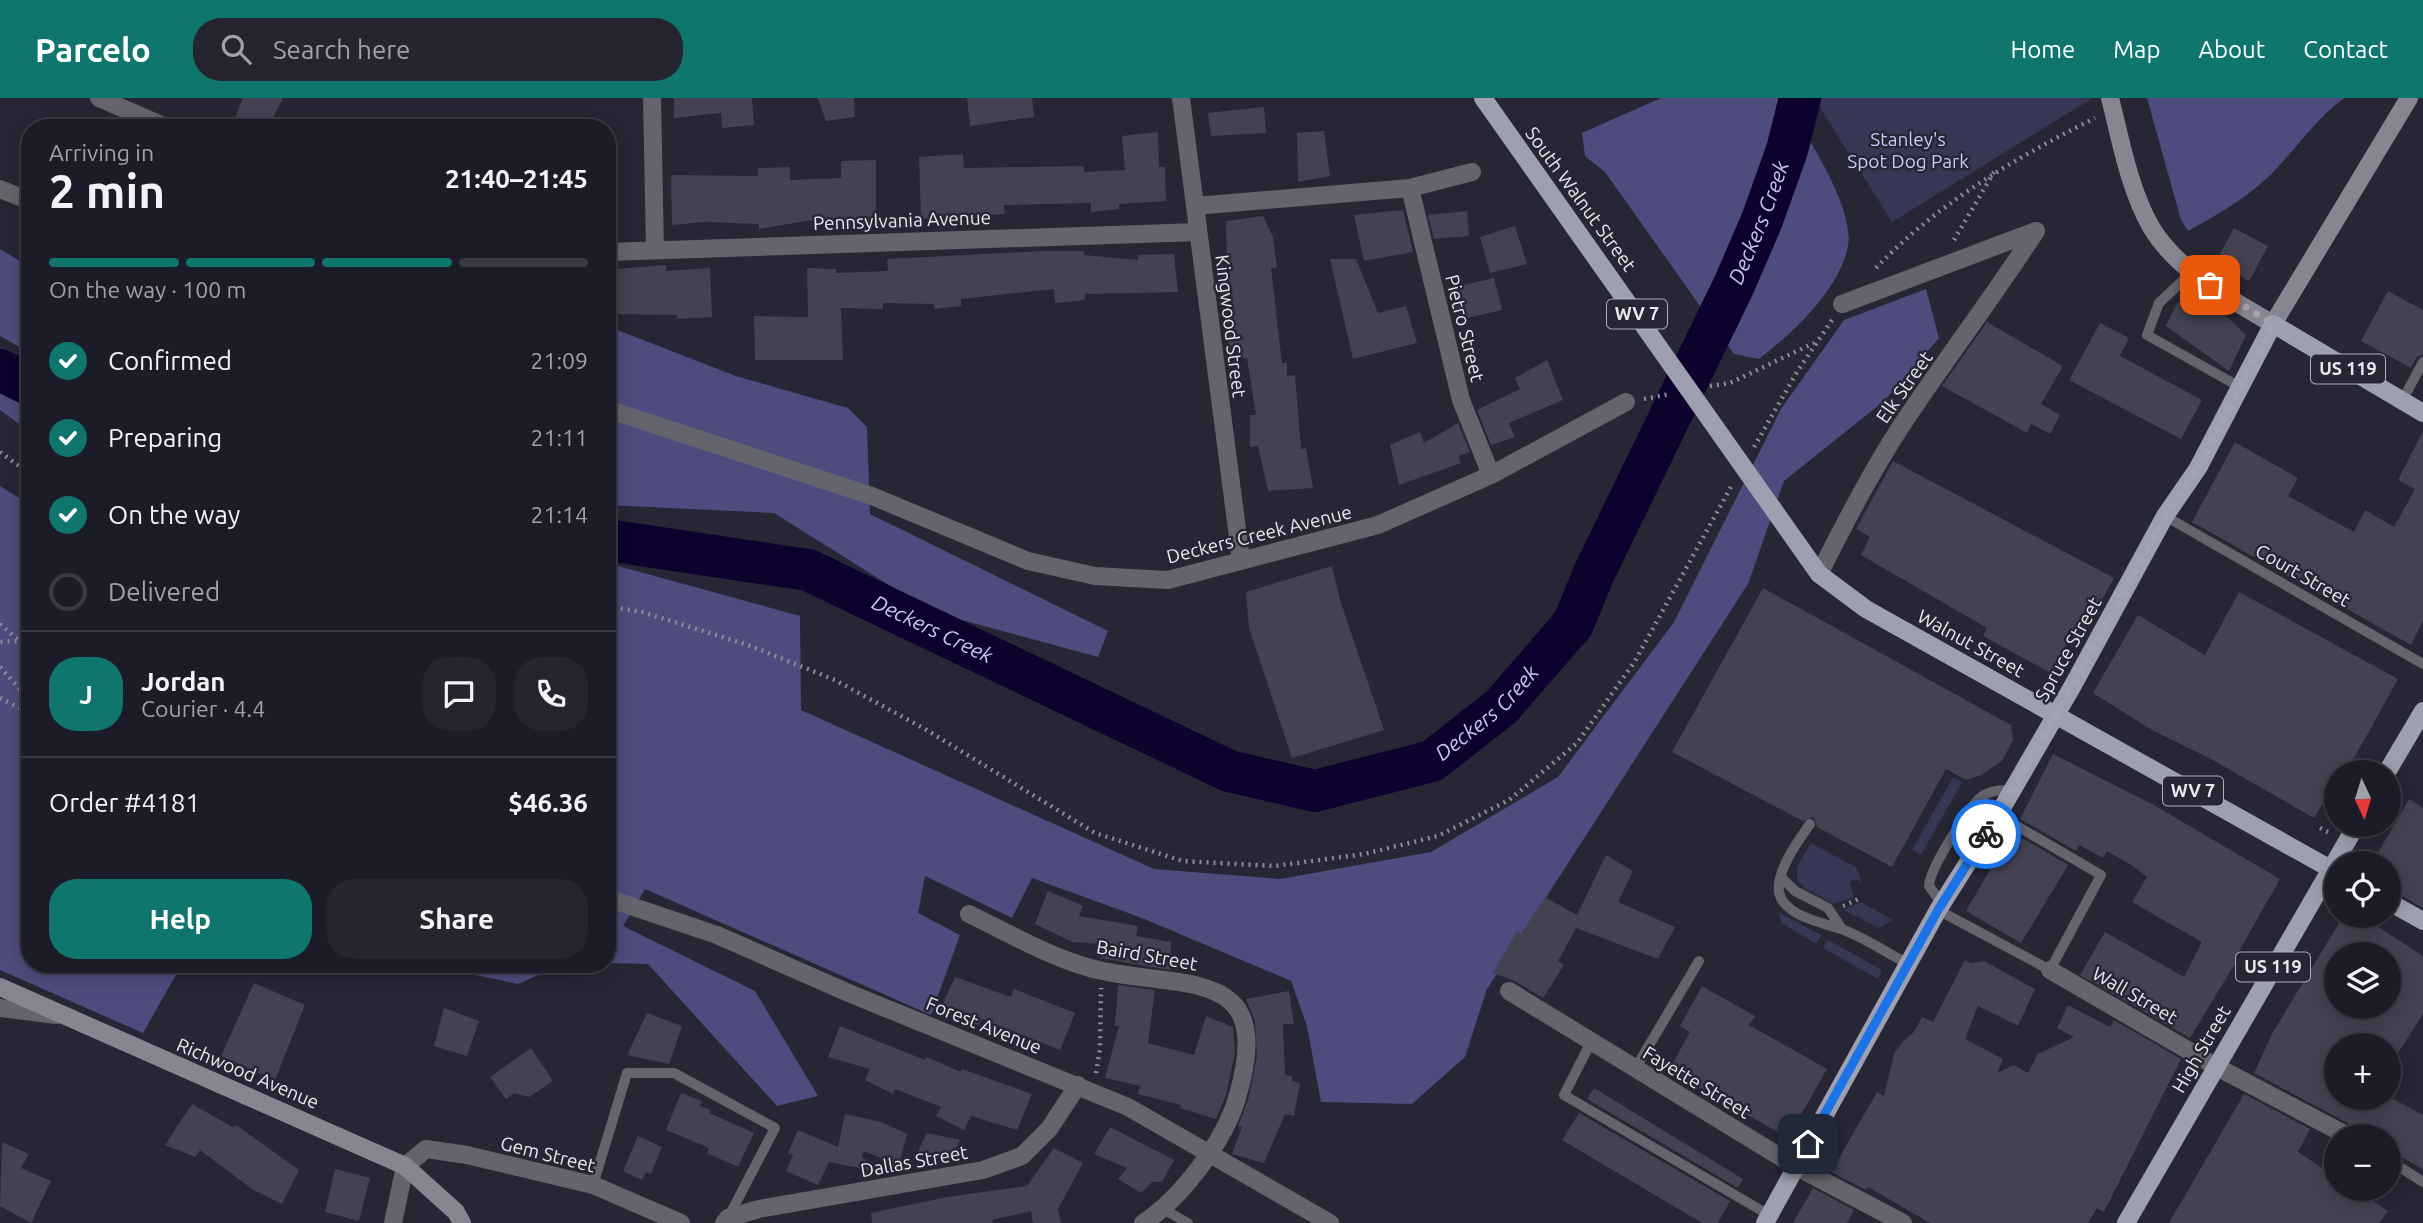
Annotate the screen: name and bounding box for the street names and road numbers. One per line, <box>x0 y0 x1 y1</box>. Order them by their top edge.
street label: South Walnut Street <box>1521 123 1641 276</box>
street label: Pennsylvania Avenue <box>813 206 991 234</box>
street label: Kingwood Street <box>1211 253 1251 399</box>
street label: Pietro Street <box>1441 272 1489 384</box>
road number: WV 7 <box>1607 300 1667 328</box>
street label: Elk Street <box>1871 346 1937 427</box>
road number: US 119 <box>2311 354 2385 384</box>
street label: Deckers Creek Avenue <box>1164 500 1354 568</box>
street label: Court Street <box>2252 539 2355 611</box>
street label: Spruce Street <box>2030 593 2106 705</box>
street label: Walnut Street <box>1914 605 2029 682</box>
road number: WV 7 <box>2163 776 2223 806</box>
street label: Baird Street <box>1095 935 1200 975</box>
road number: US 119 <box>2236 952 2310 982</box>
street label: Wall Street <box>2089 962 2182 1028</box>
street label: Forest Avenue <box>923 992 1045 1058</box>
street label: High Street <box>2167 1001 2235 1097</box>
street label: Richwood Avenue <box>173 1033 323 1113</box>
street label: Fayette Street <box>1639 1041 1755 1123</box>
street label: Gem Street <box>498 1132 598 1177</box>
street label: Dallas Street <box>859 1141 970 1181</box>

